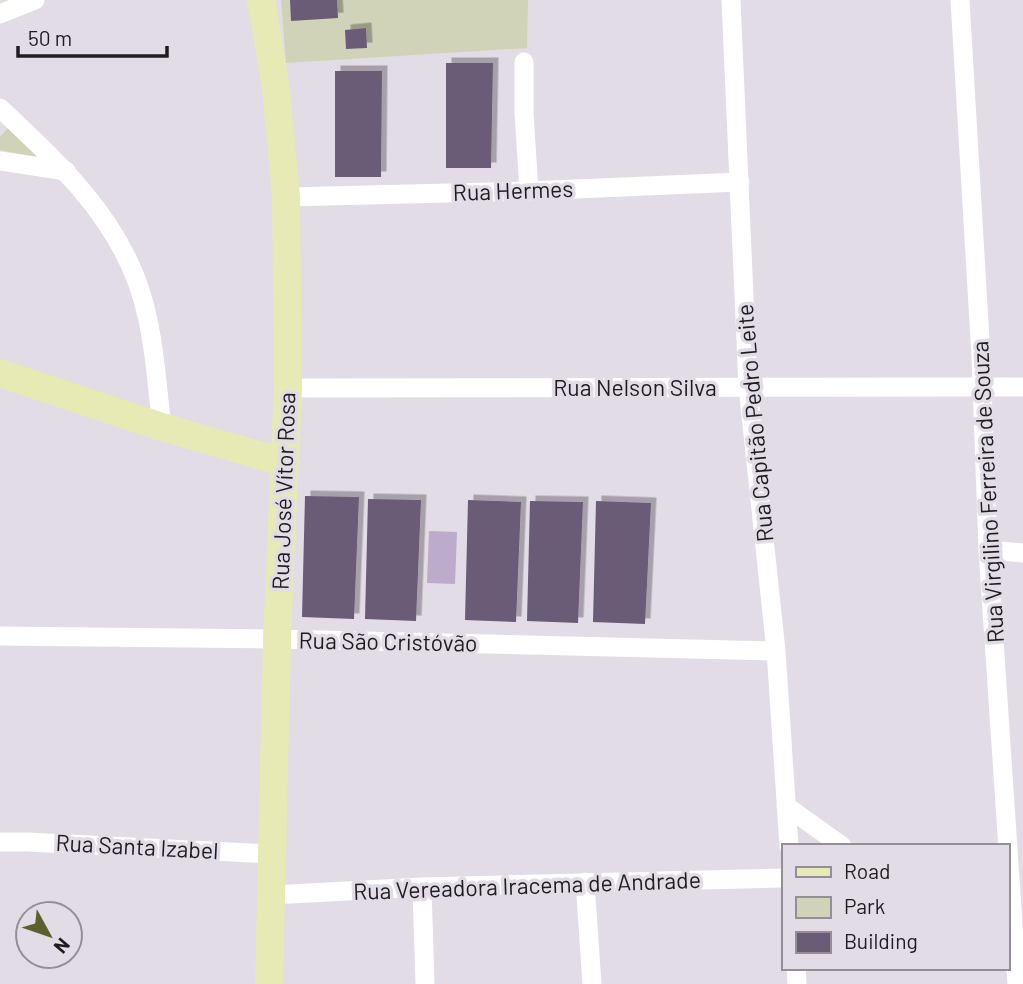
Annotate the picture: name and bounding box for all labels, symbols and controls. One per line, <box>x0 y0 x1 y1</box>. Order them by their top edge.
scale bar <box>18 14 166 58</box>
text: 50 m <box>28 25 72 50</box>
street label: Rua Hermes <box>452 174 574 206</box>
street label: Rua Capitão Pedro Leite <box>730 303 778 543</box>
street label: Rua Virgilino Ferreira de Souza <box>965 340 1009 644</box>
street label: Rua Nelson Silva <box>553 373 717 401</box>
street label: Rua José Vítor Rosa <box>266 392 300 590</box>
street label: Rua São Cristóvão <box>298 625 478 657</box>
street label: Rua Santa Izabel <box>55 828 219 864</box>
legend <box>782 844 1009 970</box>
text: Road <box>844 858 890 883</box>
street label: Rua Vereadora Iracema de Andrade <box>353 865 701 905</box>
text: Park <box>844 893 885 918</box>
north arrow <box>14 900 84 970</box>
text: Building <box>844 928 918 953</box>
text: N <box>50 934 75 958</box>

